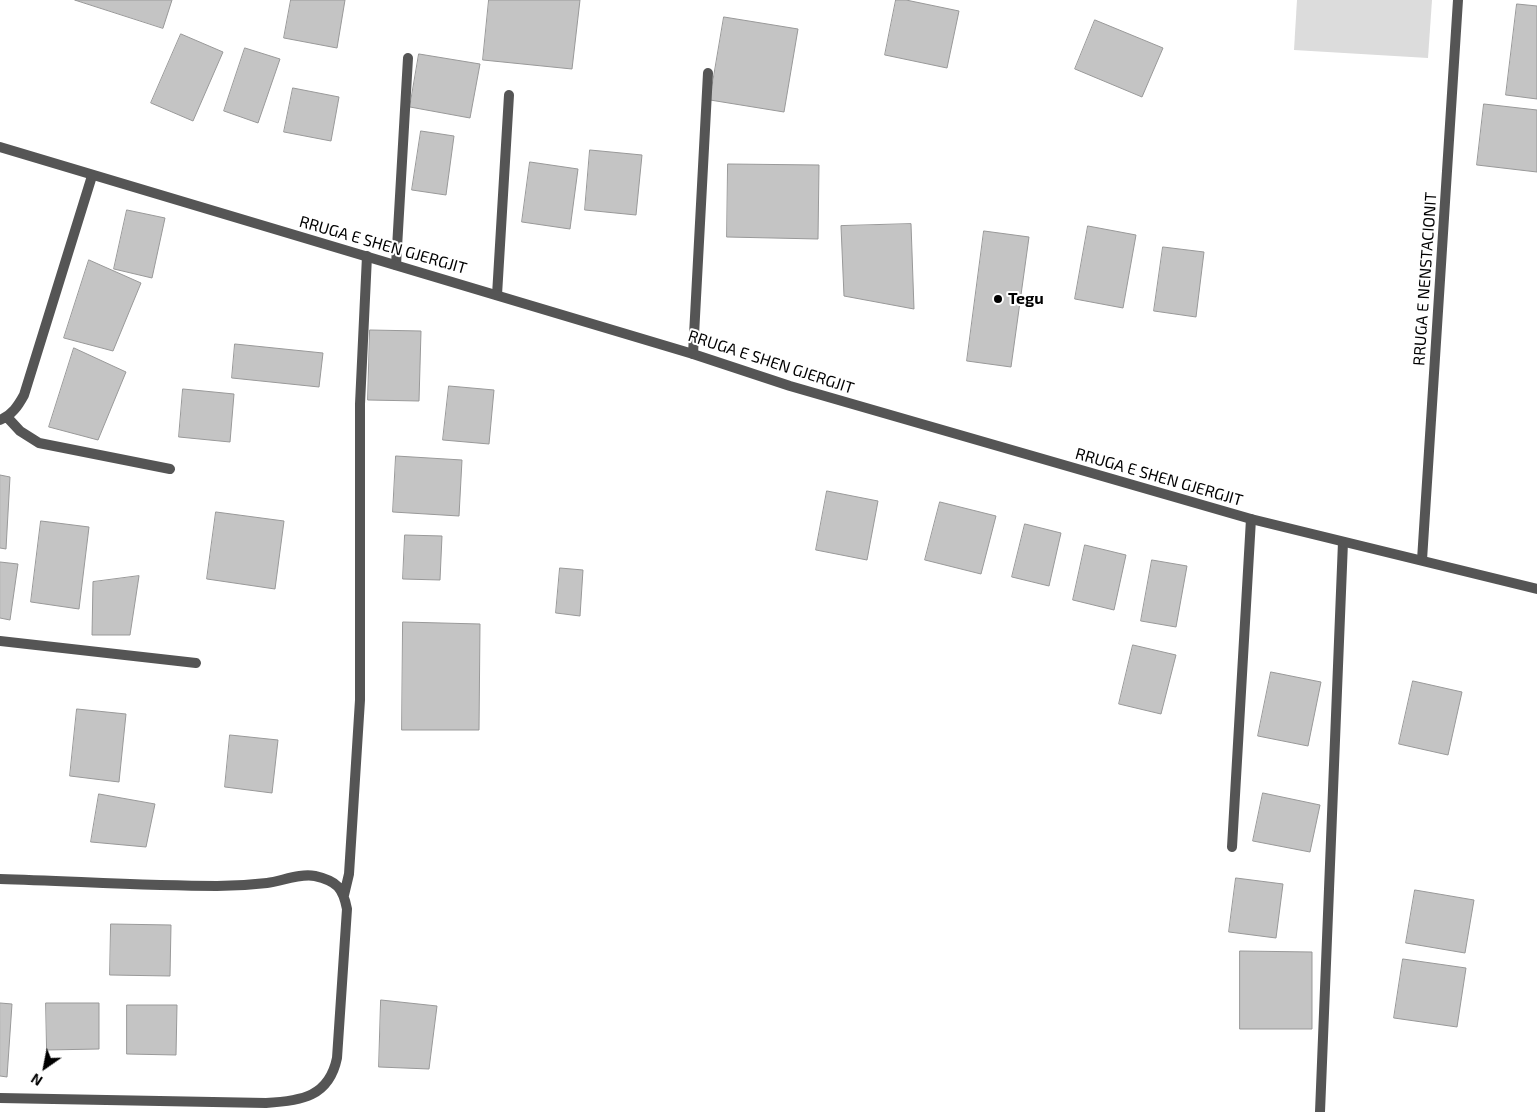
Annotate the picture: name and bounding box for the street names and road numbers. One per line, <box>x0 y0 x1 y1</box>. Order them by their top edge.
street label: RRUGA E NENSTACIONIT <box>1409 192 1441 366</box>
street label: RRUGA E SHEN GJERGJIT <box>297 212 469 278</box>
street label: RRUGA E SHEN GJERGJIT <box>686 326 856 398</box>
street label: RRUGA E SHEN GJERGJIT <box>1073 444 1245 510</box>

